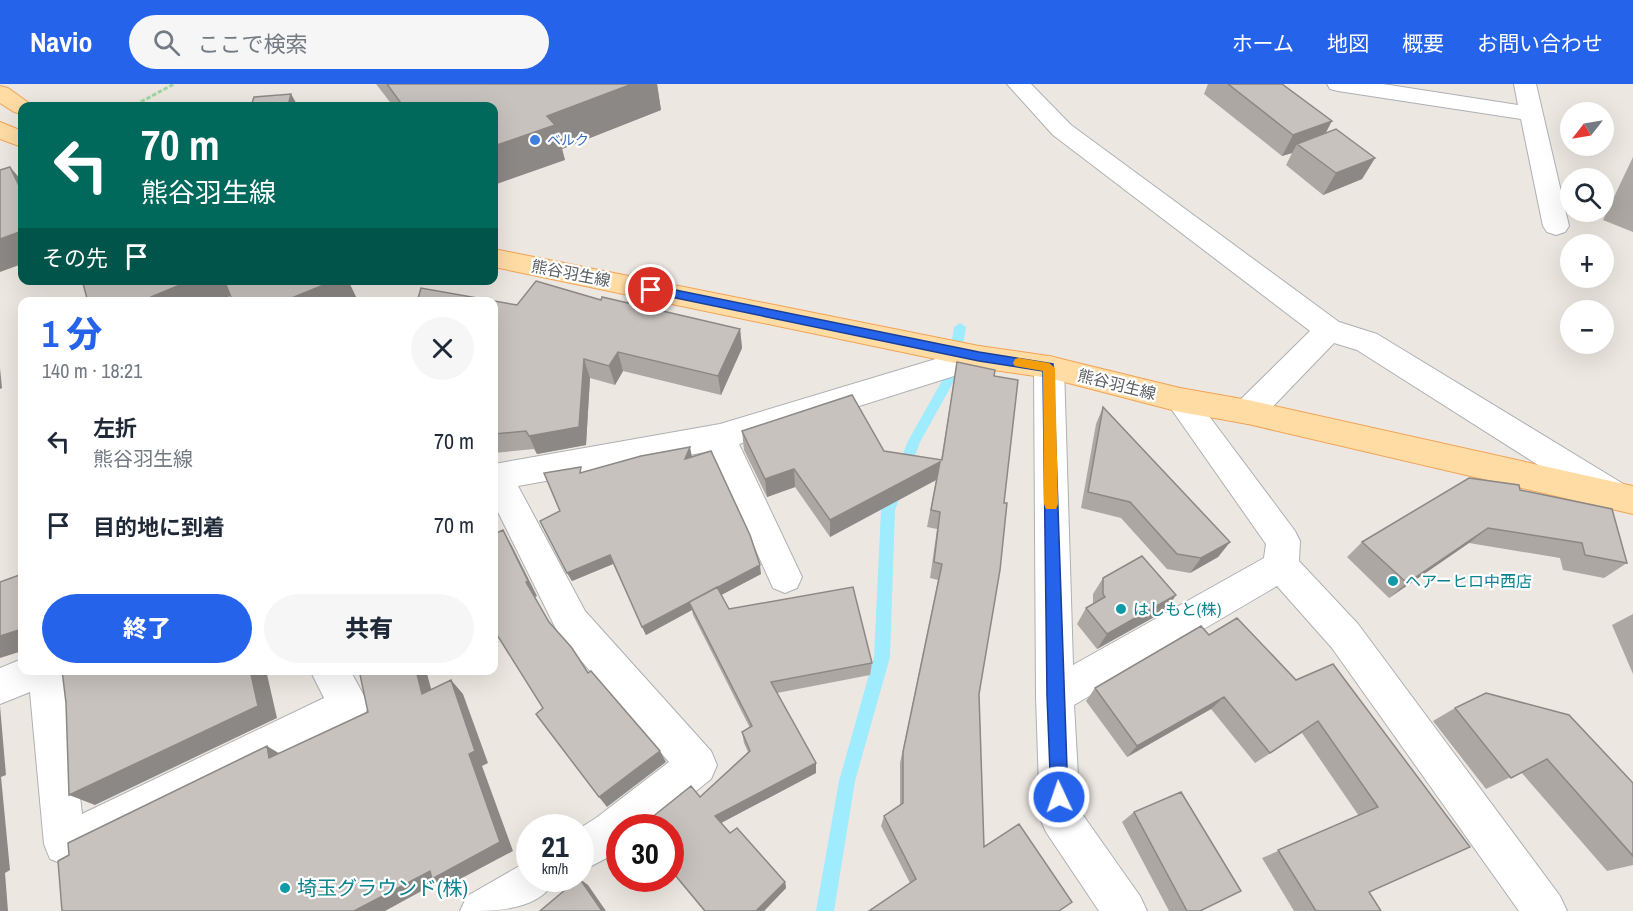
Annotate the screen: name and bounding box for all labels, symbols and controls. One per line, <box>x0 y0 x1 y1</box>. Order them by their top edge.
search box <box>129 15 549 69</box>
text: Navio <box>30 23 93 61</box>
icon: search <box>150 26 183 59</box>
text: ここで検索 <box>198 29 308 59</box>
text: ホーム <box>1232 29 1294 58</box>
text: 地図 <box>1327 29 1369 58</box>
text: 概要 <box>1402 29 1444 58</box>
text: お問い合わせ <box>1477 29 1603 58</box>
north arrow <box>1560 102 1614 156</box>
map controls <box>1560 102 1614 354</box>
text: 70 m <box>141 117 220 173</box>
icon: left <box>42 126 120 204</box>
place label: ベルク <box>547 131 589 149</box>
marker: ベルク <box>528 133 542 147</box>
button: search <box>1560 168 1614 222</box>
text: 熊谷羽生線 <box>141 174 276 210</box>
button: + <box>1560 234 1614 288</box>
icon: arrive <box>120 240 153 273</box>
text: その先 <box>42 243 108 273</box>
street label: 熊谷羽生線 <box>530 255 612 291</box>
pin <box>625 264 676 315</box>
icon: arrive <box>634 273 667 306</box>
button: − <box>1560 300 1614 354</box>
text: 1 分 <box>42 310 103 358</box>
button: close <box>411 317 474 380</box>
text: 140 m · 18:21 <box>42 357 142 384</box>
street label: 熊谷羽生線 <box>1076 364 1158 404</box>
text: 左折 <box>93 413 137 443</box>
icon: left <box>42 425 75 458</box>
text: 70 m <box>434 426 474 456</box>
text: 熊谷羽生線 <box>93 445 193 472</box>
icon: arrive <box>42 509 75 542</box>
text: 70 m <box>434 510 474 540</box>
text: 目的地に到着 <box>93 512 225 542</box>
place label: ヘアーヒロ中西店 <box>1405 570 1532 592</box>
marker: ヘアーヒロ中西店 <box>1386 574 1400 588</box>
button: 終了 <box>42 594 252 663</box>
button: 共有 <box>264 594 474 663</box>
place label: はしもと(株) <box>1133 598 1221 620</box>
marker: はしもと(株) <box>1114 602 1128 616</box>
position arrow <box>1027 765 1091 829</box>
speed limit sign: 30 <box>606 814 684 892</box>
text: 21 <box>541 826 569 866</box>
text: km/h <box>542 858 568 879</box>
place label: 埼玉グラウンド(株) <box>297 874 468 901</box>
marker: 埼玉グラウンド(株) <box>278 881 292 895</box>

